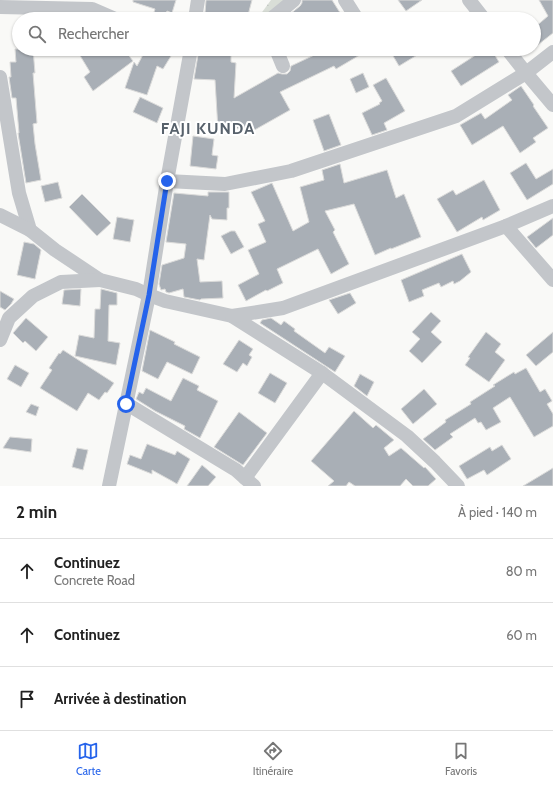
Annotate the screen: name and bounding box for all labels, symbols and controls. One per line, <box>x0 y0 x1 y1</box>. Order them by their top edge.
search box <box>12 12 541 56</box>
icon: search <box>26 23 48 45</box>
text: Rechercher <box>58 25 129 43</box>
district label: FAJI KUNDA <box>161 119 255 138</box>
route end <box>158 172 176 190</box>
route start <box>117 395 135 413</box>
text: 2 min <box>16 502 57 522</box>
text: À pied · 140 m <box>458 504 537 520</box>
text: Continuez <box>54 554 120 572</box>
icon: ahead <box>16 560 38 582</box>
text: 80 m <box>506 563 537 579</box>
text: Concrete Road <box>54 572 135 588</box>
icon: ahead <box>16 624 38 646</box>
text: Continuez <box>54 626 120 644</box>
text: 60 m <box>506 627 537 643</box>
icon: arrive <box>16 688 38 710</box>
text: Arrivée à destination <box>54 690 186 708</box>
tab: Carte <box>76 740 101 778</box>
tab: Itinéraire <box>253 740 293 778</box>
tab: Favoris <box>445 740 477 778</box>

